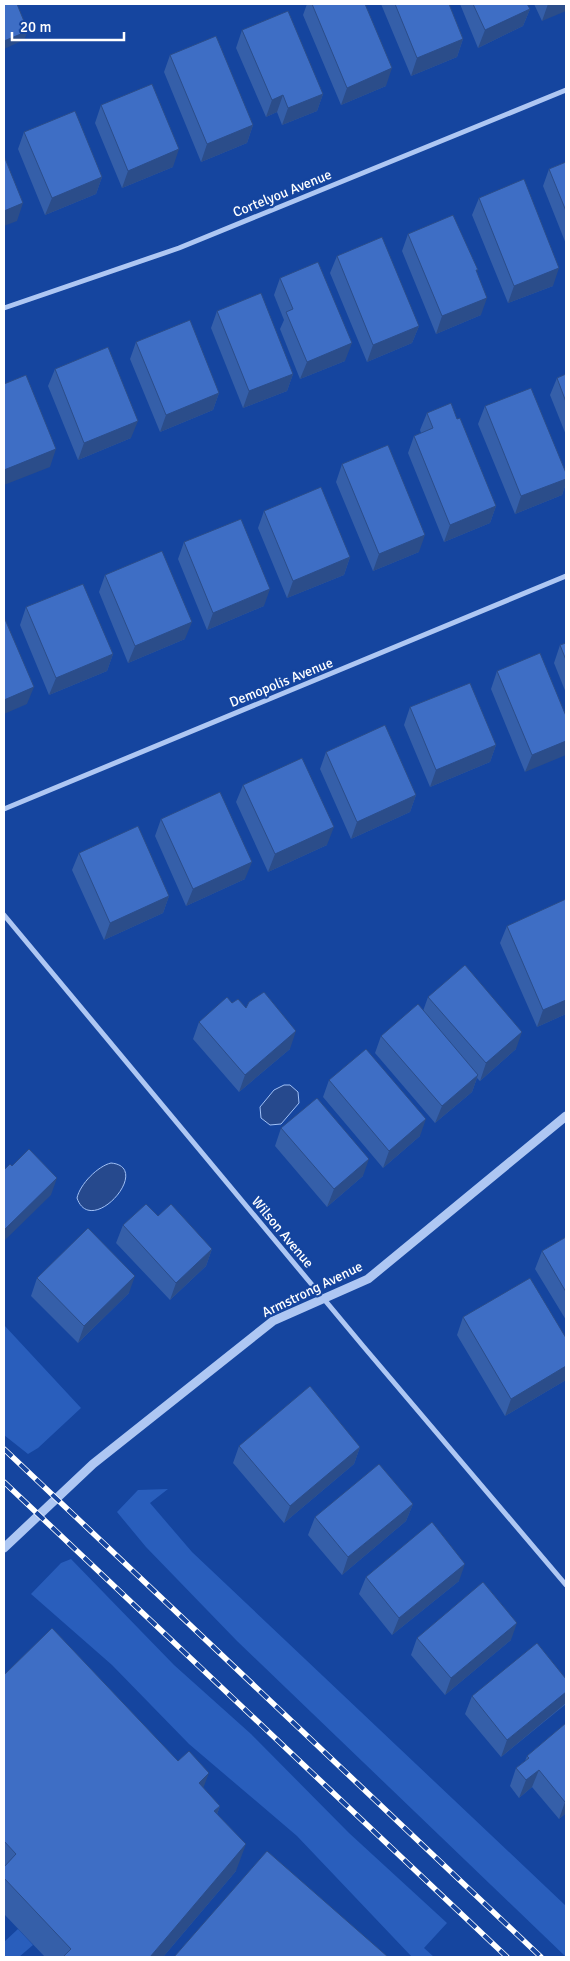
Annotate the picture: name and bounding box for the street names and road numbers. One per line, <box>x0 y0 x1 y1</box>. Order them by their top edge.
street label: Cortelyou Avenue <box>230 166 334 221</box>
street label: Demopolis Avenue <box>227 654 335 711</box>
street label: Wilson Avenue <box>248 1193 317 1271</box>
street label: Armstrong Avenue <box>259 1258 365 1321</box>

